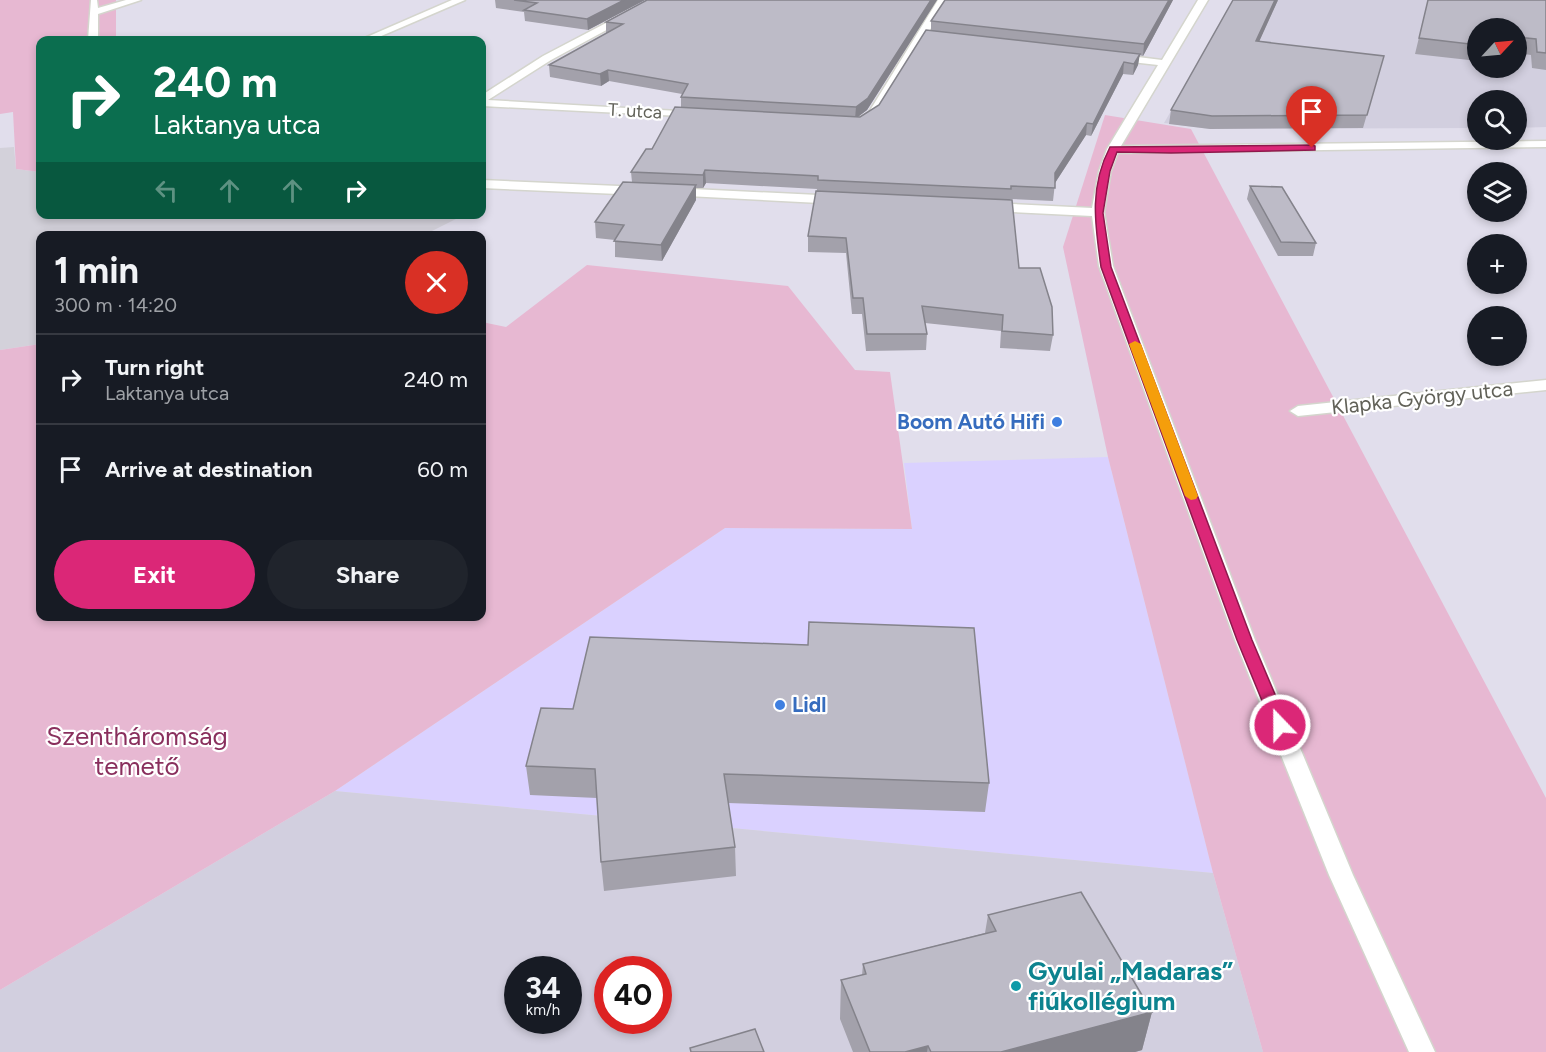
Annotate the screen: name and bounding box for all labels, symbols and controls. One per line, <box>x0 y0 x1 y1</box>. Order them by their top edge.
north arrow <box>1467 18 1527 78</box>
map controls <box>1467 18 1527 366</box>
text: 240 m <box>153 57 278 108</box>
icon: right <box>54 60 132 138</box>
pin <box>1286 86 1337 148</box>
button: search <box>1467 90 1527 150</box>
icon: arrive <box>1295 95 1328 128</box>
street label: T. utca <box>608 99 662 123</box>
text: Laktanya utca <box>153 108 321 141</box>
button: layers <box>1467 162 1527 222</box>
icon: left <box>150 174 183 207</box>
icon: ahead <box>213 174 246 207</box>
icon: ahead <box>276 174 309 207</box>
icon: right <box>339 174 372 207</box>
button: + <box>1467 234 1527 294</box>
text: 1 min <box>54 249 139 292</box>
button: close <box>405 251 468 314</box>
text: 300 m · 14:20 <box>54 293 177 317</box>
button: − <box>1467 306 1527 366</box>
text: Turn right <box>105 354 204 381</box>
icon: right <box>54 363 87 396</box>
text: 240 m <box>404 366 468 393</box>
street label: Klapka György utca <box>1330 376 1514 419</box>
text: Laktanya utca <box>105 381 229 405</box>
place label: Boom Autó Hifi <box>897 409 1045 434</box>
marker: Boom Autó Hifi <box>1050 415 1064 429</box>
icon: arrive <box>54 453 87 486</box>
text: Arrive at destination <box>105 456 313 483</box>
text: 60 m <box>417 456 468 483</box>
button: Exit <box>54 540 255 609</box>
button: Share <box>267 540 468 609</box>
place label: Lidl <box>792 692 826 717</box>
position arrow <box>1248 693 1312 757</box>
marker: Lidl <box>773 698 787 712</box>
park label: Szentháromság temető <box>46 720 228 782</box>
place label: Gyulai „Madaras” fiúkollégium <box>1028 955 1233 1017</box>
speed limit sign: 40 <box>594 956 672 1034</box>
text: 34 <box>525 969 561 1006</box>
marker: Gyulai „Madaras” fiúkollégium <box>1009 979 1023 993</box>
text: km/h <box>526 1001 560 1019</box>

